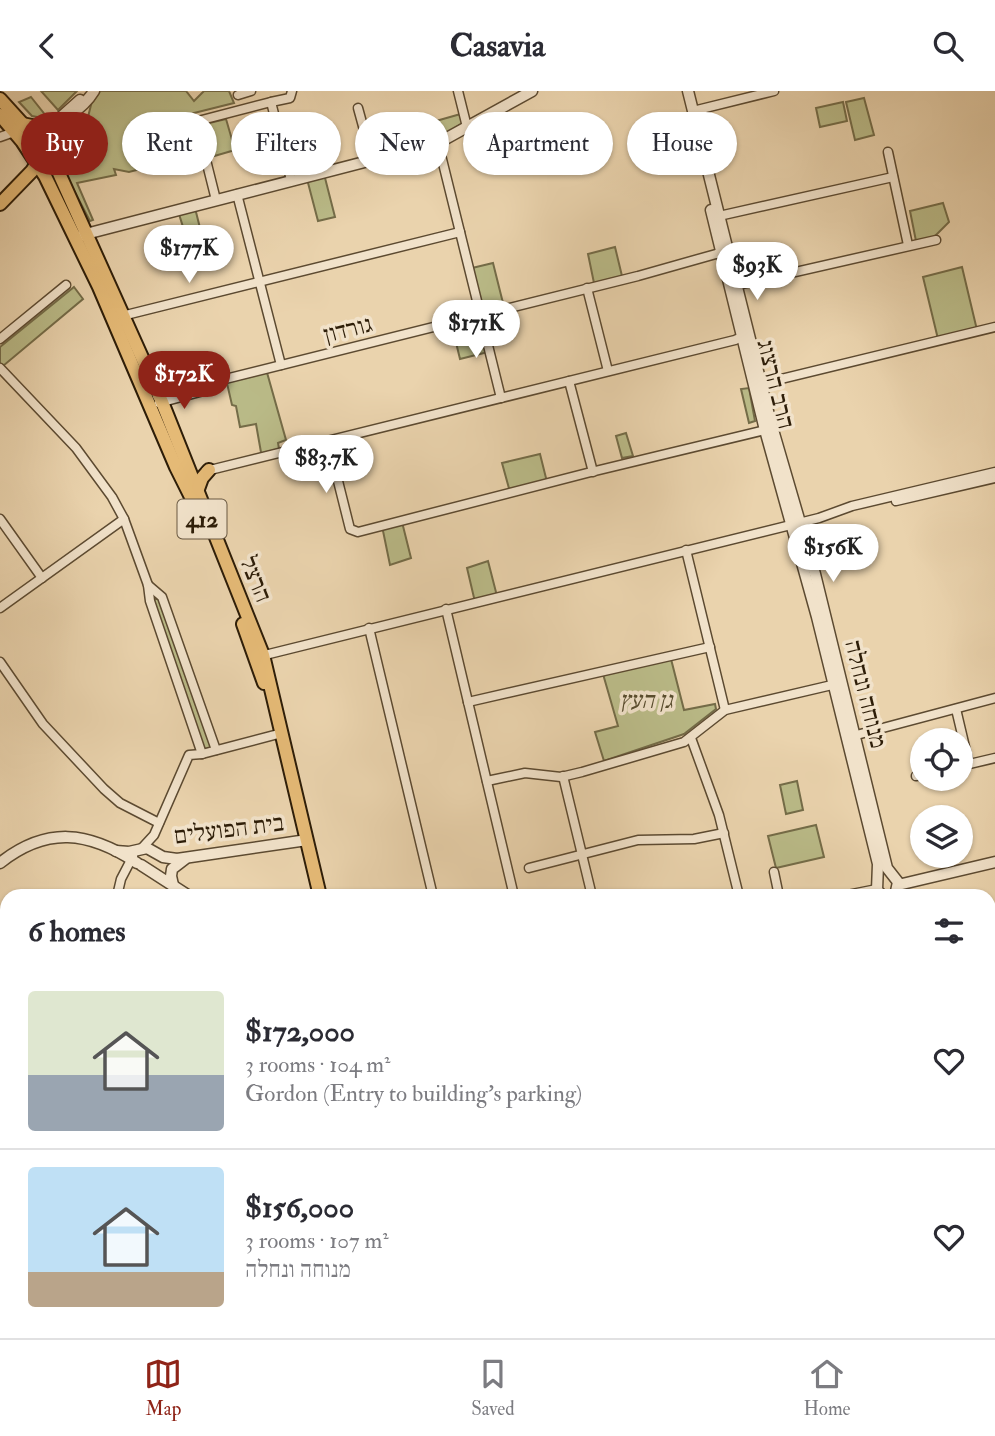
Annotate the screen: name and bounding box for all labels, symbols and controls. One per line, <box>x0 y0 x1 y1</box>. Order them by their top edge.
text: Casavia <box>450 26 545 66</box>
icon: back <box>28 27 66 65</box>
icon: search <box>929 27 967 65</box>
chip: Buy <box>21 112 108 175</box>
chip: Rent <box>122 112 217 175</box>
chip: Filters <box>231 112 341 175</box>
chip: New <box>355 112 449 175</box>
chip: Apartment <box>463 112 613 175</box>
chip: House <box>627 112 737 175</box>
pin: $177K <box>140 225 238 285</box>
text: $177K <box>160 233 218 262</box>
pin: $93K <box>716 243 798 302</box>
text: $93K <box>732 250 782 279</box>
pin: $171K <box>427 301 525 360</box>
text: $171K <box>448 308 504 337</box>
street label: גורדון <box>321 309 376 350</box>
street label: הרב הרצוג <box>749 336 802 432</box>
pin: $172K <box>135 351 233 411</box>
text: $172K <box>154 359 214 388</box>
pin: $83.7K <box>269 435 383 495</box>
text: $83.7K <box>295 443 357 472</box>
road number: 412 <box>178 499 227 539</box>
pin: $156K <box>784 525 882 584</box>
text: $156K <box>804 532 862 561</box>
street label: הרצל <box>232 551 279 607</box>
street label: מנוחה ונחלה <box>837 637 894 751</box>
park label: גן העץ <box>619 685 674 716</box>
map controls <box>910 728 973 868</box>
button: locate <box>910 728 973 791</box>
button: layers <box>910 805 973 868</box>
street label: בית הפועלים <box>172 807 286 852</box>
icon: filters <box>930 912 968 950</box>
text: 6 homes <box>28 913 126 950</box>
text: $172,000 <box>245 1013 355 1050</box>
icon: home <box>84 1019 168 1103</box>
icon: heart <box>930 1042 968 1080</box>
text: 3 rooms · 104 m² <box>245 1050 391 1079</box>
text: Gordon (Entry to building's parking) <box>245 1079 582 1108</box>
text: $156,000 <box>245 1189 354 1226</box>
icon: home <box>84 1195 168 1279</box>
icon: heart <box>930 1218 968 1256</box>
text: 3 rooms · 107 m² <box>245 1226 389 1255</box>
text: מנוחה ונחלה <box>245 1255 351 1284</box>
tab: Map <box>144 1355 182 1421</box>
tab: Saved <box>471 1355 515 1421</box>
tab: Home <box>803 1355 851 1421</box>

